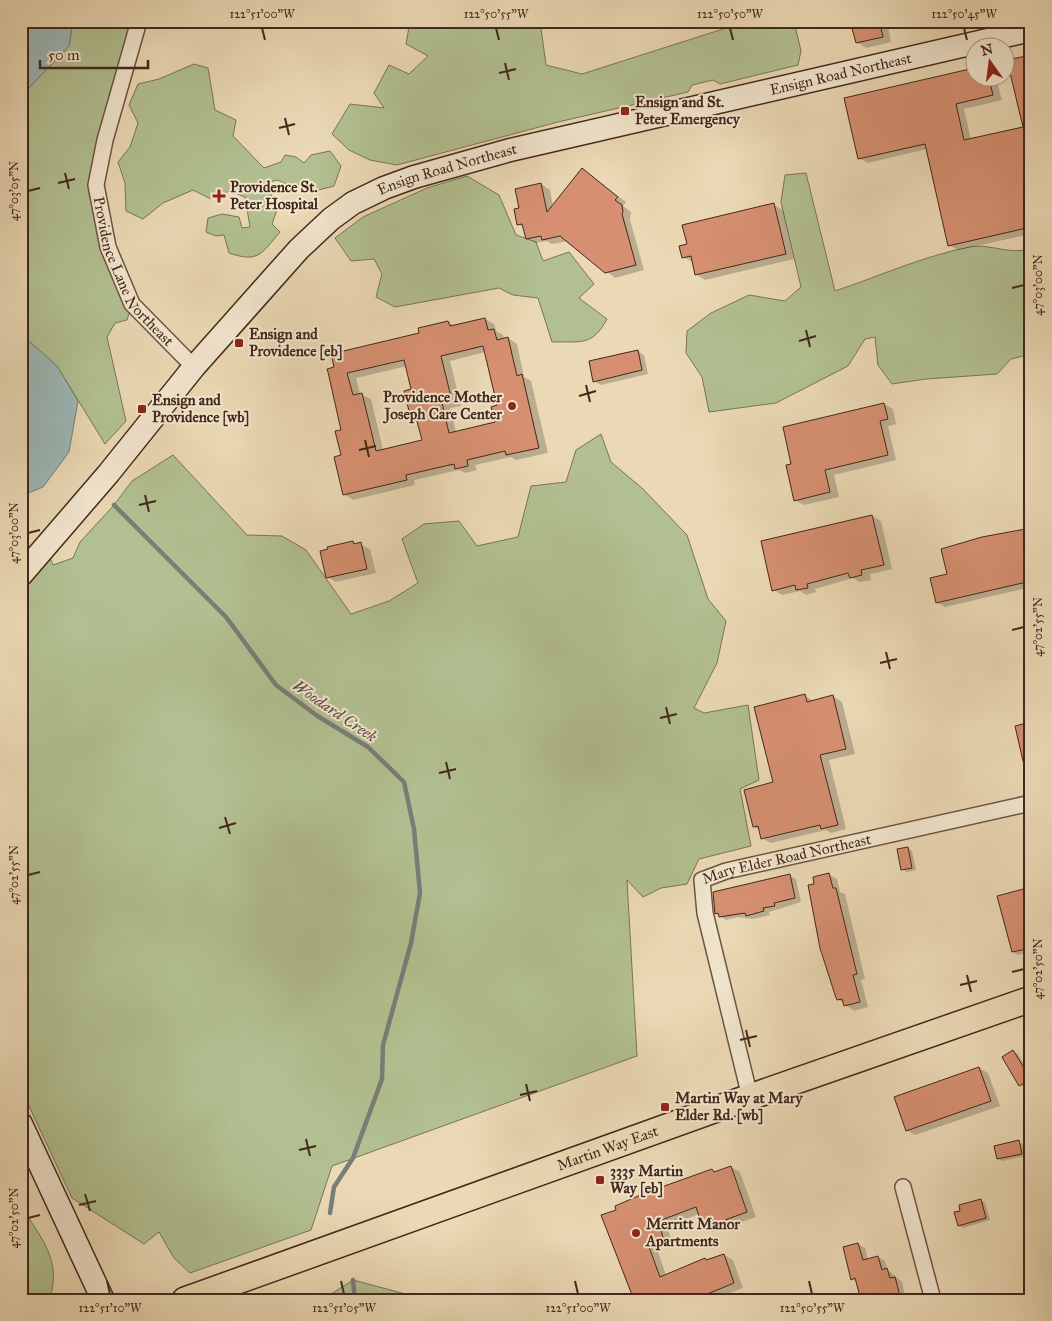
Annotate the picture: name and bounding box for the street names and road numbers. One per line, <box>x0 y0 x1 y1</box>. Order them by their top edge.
street label: Ensign Road Northeast <box>768 49 914 99</box>
street label: Ensign Road Northeast <box>374 140 519 199</box>
street label: Providence Lane Northeast <box>89 195 178 350</box>
street label: Mary Elder Road Northeast <box>700 830 873 888</box>
street label: Martin Way East <box>555 1122 661 1175</box>

